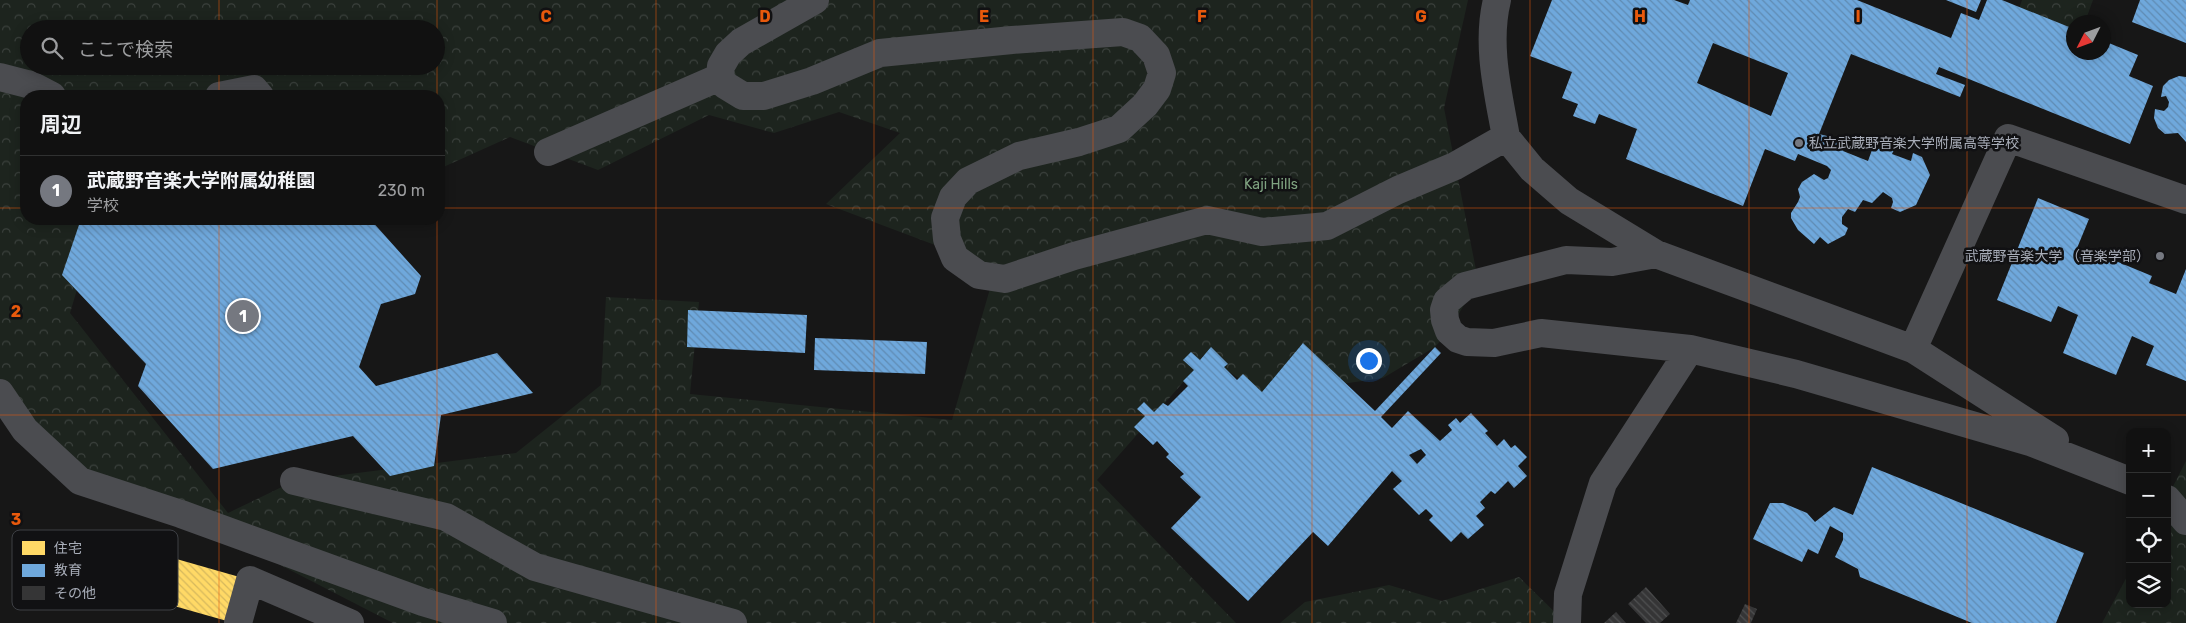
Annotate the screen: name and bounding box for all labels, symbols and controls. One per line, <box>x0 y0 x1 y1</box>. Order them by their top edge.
text: C <box>540 7 552 26</box>
text: D <box>759 7 771 26</box>
text: E <box>979 7 989 26</box>
text: F <box>1197 7 1207 26</box>
text: G <box>1415 7 1427 26</box>
text: H <box>1634 7 1646 26</box>
text: I <box>1855 7 1861 26</box>
north arrow <box>2066 15 2111 60</box>
search box <box>20 20 445 75</box>
icon: search <box>38 34 66 62</box>
text: ここで検索 <box>78 38 173 61</box>
text: 周辺 <box>40 112 82 137</box>
place label: 私立武蔵野音楽大学附属高等学校 <box>1809 135 2019 152</box>
marker: 私立武蔵野音楽大学附属高等学校 <box>1793 137 1805 149</box>
text: 武蔵野音楽大学附属幼稚園 <box>87 169 315 192</box>
park label: Kaji Hills <box>1244 176 1298 193</box>
text: 1 <box>52 181 60 200</box>
text: 230 m <box>378 181 425 200</box>
text: 学校 <box>87 196 119 215</box>
place label: 武蔵野音楽大学 （音楽学部） <box>1965 248 2150 265</box>
marker: 武蔵野音楽大学 （音楽学部） <box>2154 250 2166 262</box>
pin: 1 <box>227 297 259 335</box>
text: 2 <box>11 302 21 321</box>
your location <box>1356 348 1382 374</box>
map controls <box>2126 428 2171 608</box>
button: + <box>2126 428 2171 473</box>
button: − <box>2126 473 2171 518</box>
text: 3 <box>11 510 21 529</box>
button: locate <box>2126 518 2171 563</box>
legend <box>12 530 178 610</box>
text: 住宅 <box>54 540 82 557</box>
text: 教育 <box>54 562 82 579</box>
button: layers <box>2126 563 2171 608</box>
text: その他 <box>54 585 96 602</box>

